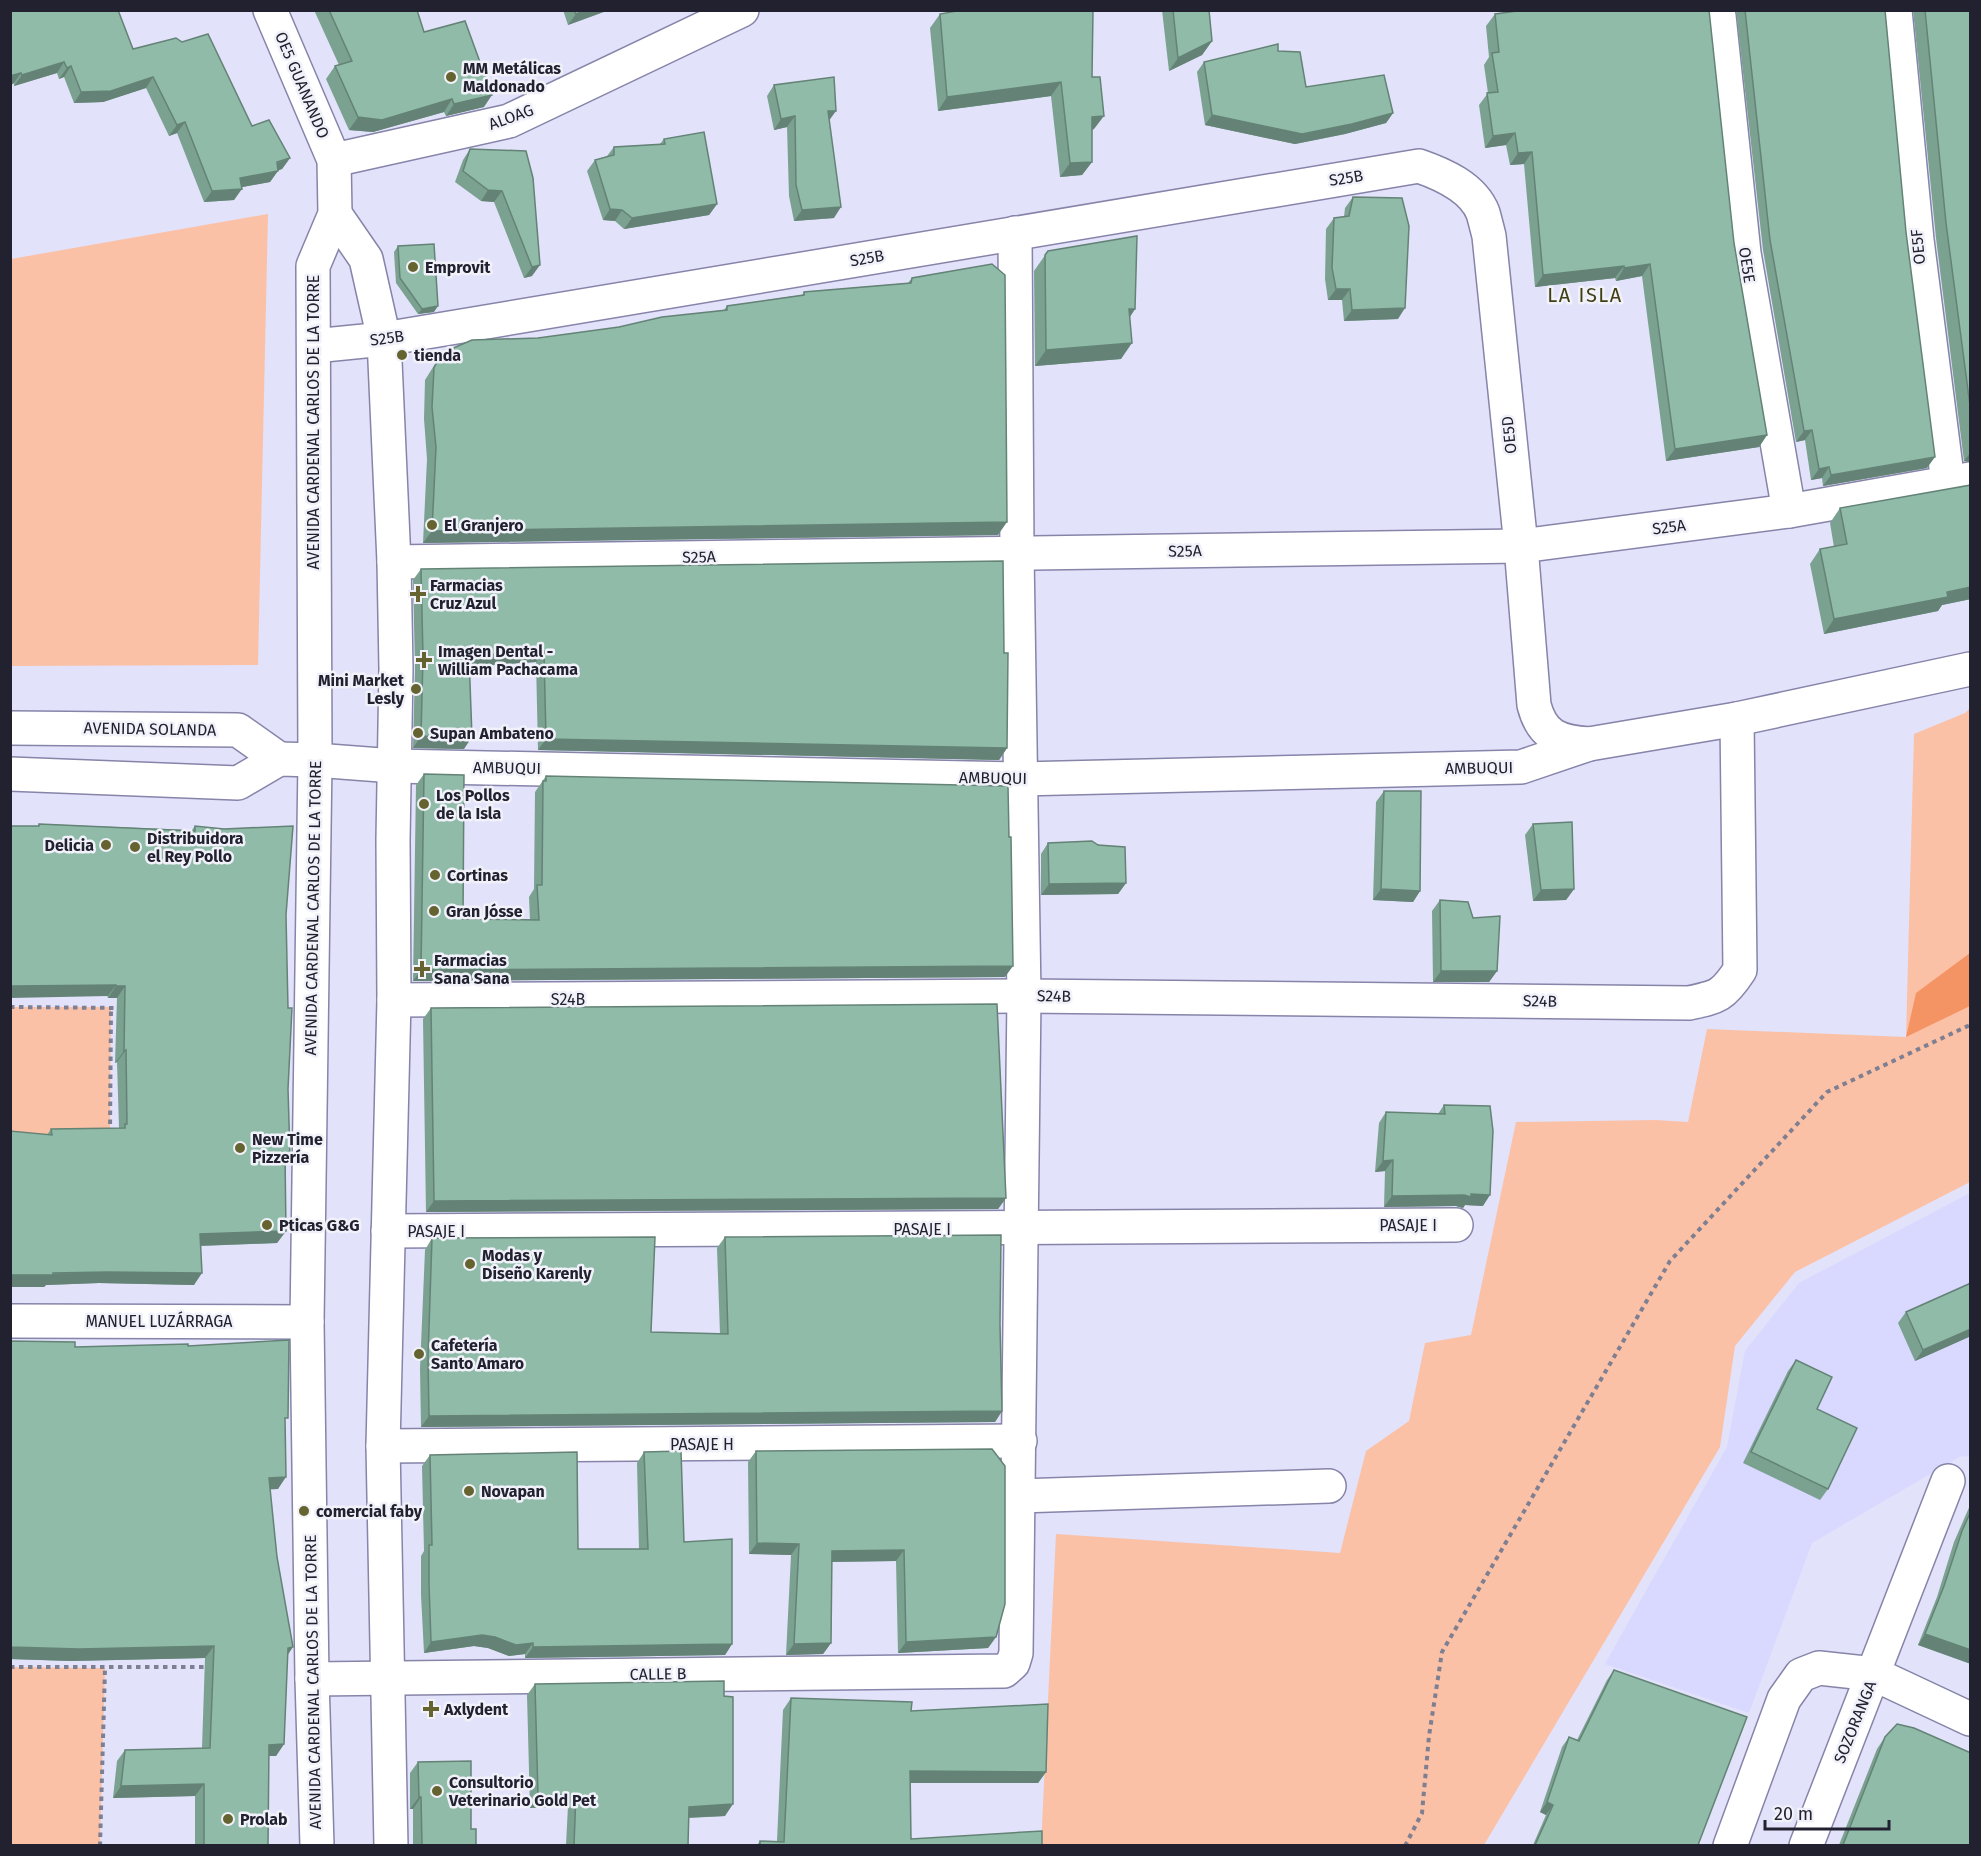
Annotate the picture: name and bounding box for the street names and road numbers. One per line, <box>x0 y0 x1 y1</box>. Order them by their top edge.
street label: OE5 GUANANDO <box>271 29 333 141</box>
street label: ALOAG <box>486 100 536 134</box>
street label: S25B <box>1328 166 1365 190</box>
street label: OE5F <box>1907 228 1929 266</box>
street label: S25B <box>848 246 886 270</box>
street label: OE5E <box>1735 246 1759 284</box>
street label: AVENIDA CARDENAL CARLOS DE LA TORRE <box>304 275 323 569</box>
street label: S25B <box>369 326 406 350</box>
street label: OE5D <box>1498 415 1520 455</box>
street label: S25A <box>1651 515 1688 538</box>
street label: S25A <box>1168 541 1203 561</box>
street label: S25A <box>682 547 717 567</box>
street label: AVENIDA SOLANDA <box>83 718 217 740</box>
street label: AMBUQUI <box>473 758 541 778</box>
street label: AMBUQUI <box>1445 758 1513 778</box>
street label: AVENIDA CARDENAL CARLOS DE LA TORRE <box>301 760 325 1056</box>
street label: AMBUQUI <box>959 768 1027 788</box>
street label: S24B <box>1037 986 1072 1006</box>
street label: S24B <box>551 990 585 1009</box>
street label: S24B <box>1523 991 1558 1011</box>
street label: PASAJE I <box>1379 1216 1437 1235</box>
street label: PASAJE I <box>893 1220 951 1239</box>
street label: PASAJE I <box>407 1222 465 1241</box>
street label: MANUEL LUZÁRRAGA <box>85 1311 233 1331</box>
street label: PASAJE H <box>670 1435 734 1454</box>
street label: AVENIDA CARDENAL CARLOS DE LA TORRE <box>301 1534 325 1830</box>
street label: CALLE B <box>630 1664 687 1684</box>
street label: SOZORANGA <box>1830 1677 1880 1766</box>

